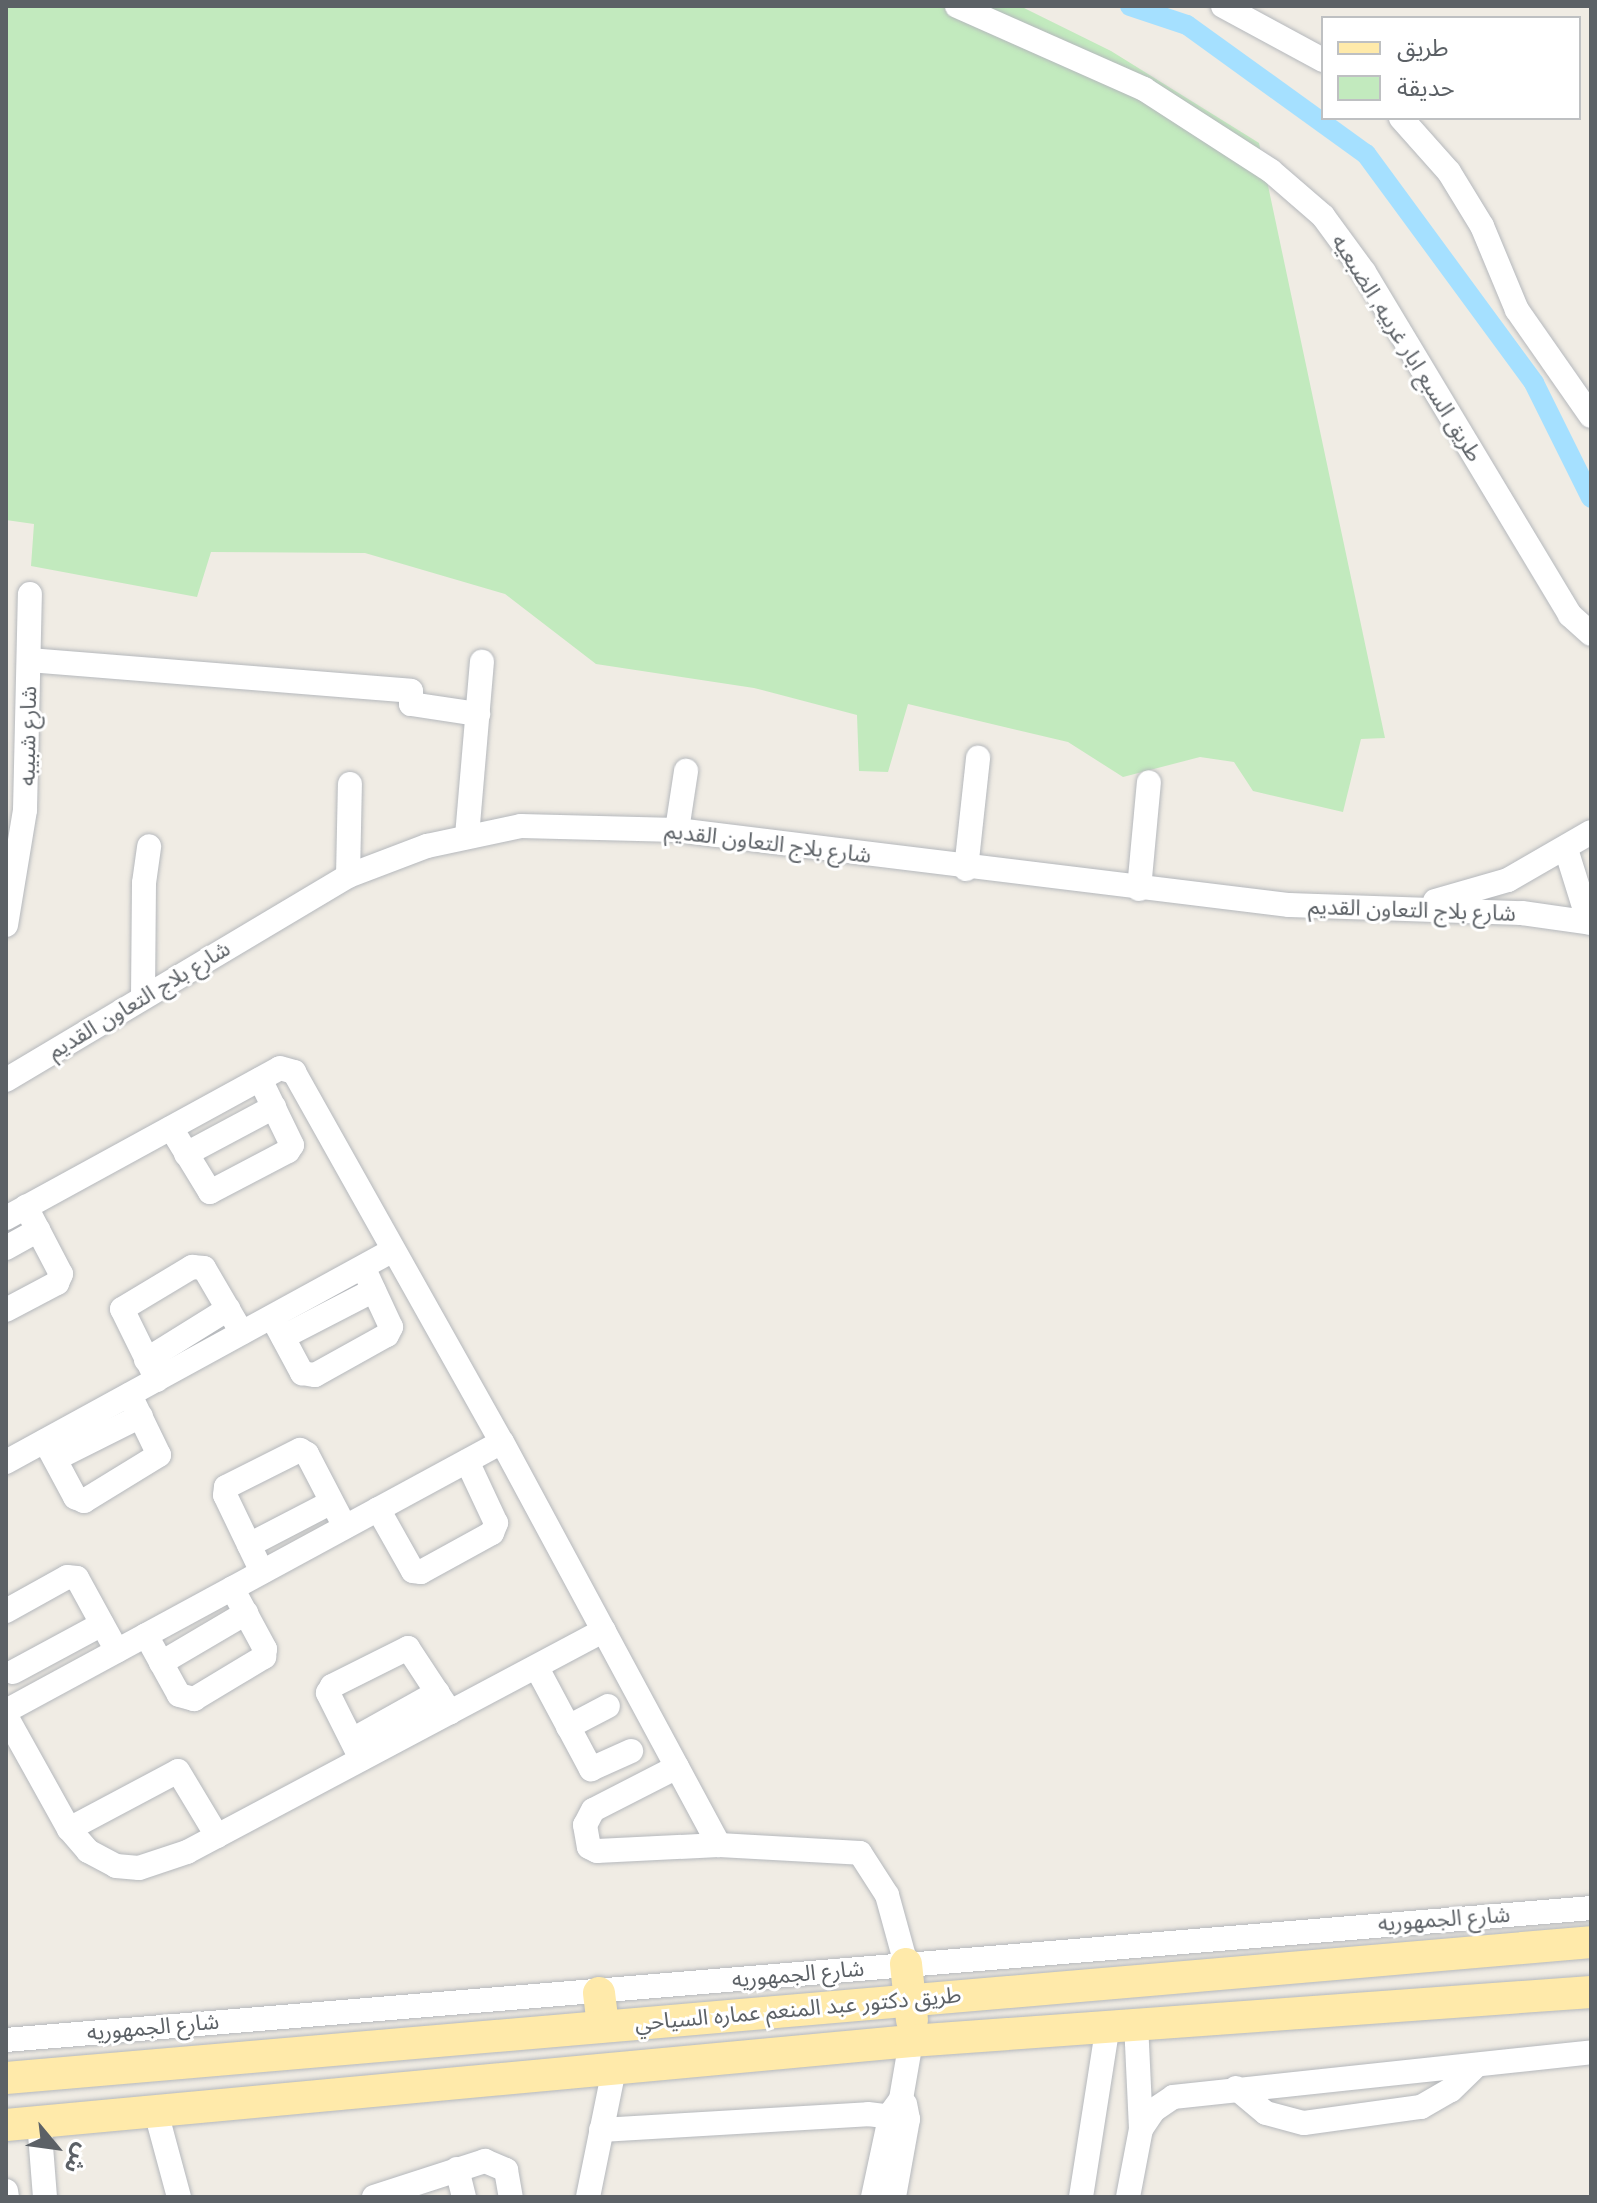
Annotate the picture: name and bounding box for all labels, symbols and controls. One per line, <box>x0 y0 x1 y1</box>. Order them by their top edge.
legend <box>1321 16 1581 120</box>
text: طريق <box>1397 33 1449 62</box>
text: حديقة <box>1397 73 1455 102</box>
street label: طريق السبع ابار غربيه, الضبعيه <box>1326 229 1488 467</box>
street label: شارع شبيبه <box>14 686 42 786</box>
street label: شارع بلاج التعاون القديم <box>663 817 873 869</box>
street label: شارع بلاج التعاون القديم <box>1308 893 1516 927</box>
street label: شارع بلاج التعاون القديم <box>43 935 235 1065</box>
street label: شارع الجمهوريه <box>1377 1901 1511 1937</box>
street label: شارع الجمهوريه <box>731 1955 865 1993</box>
street label: طريق دكتور عبد المنعم عماره السياحي <box>634 1982 962 2036</box>
street label: شارع الجمهوريه <box>86 2008 220 2046</box>
north arrow <box>16 2107 96 2187</box>
text: ش <box>58 2139 97 2179</box>

